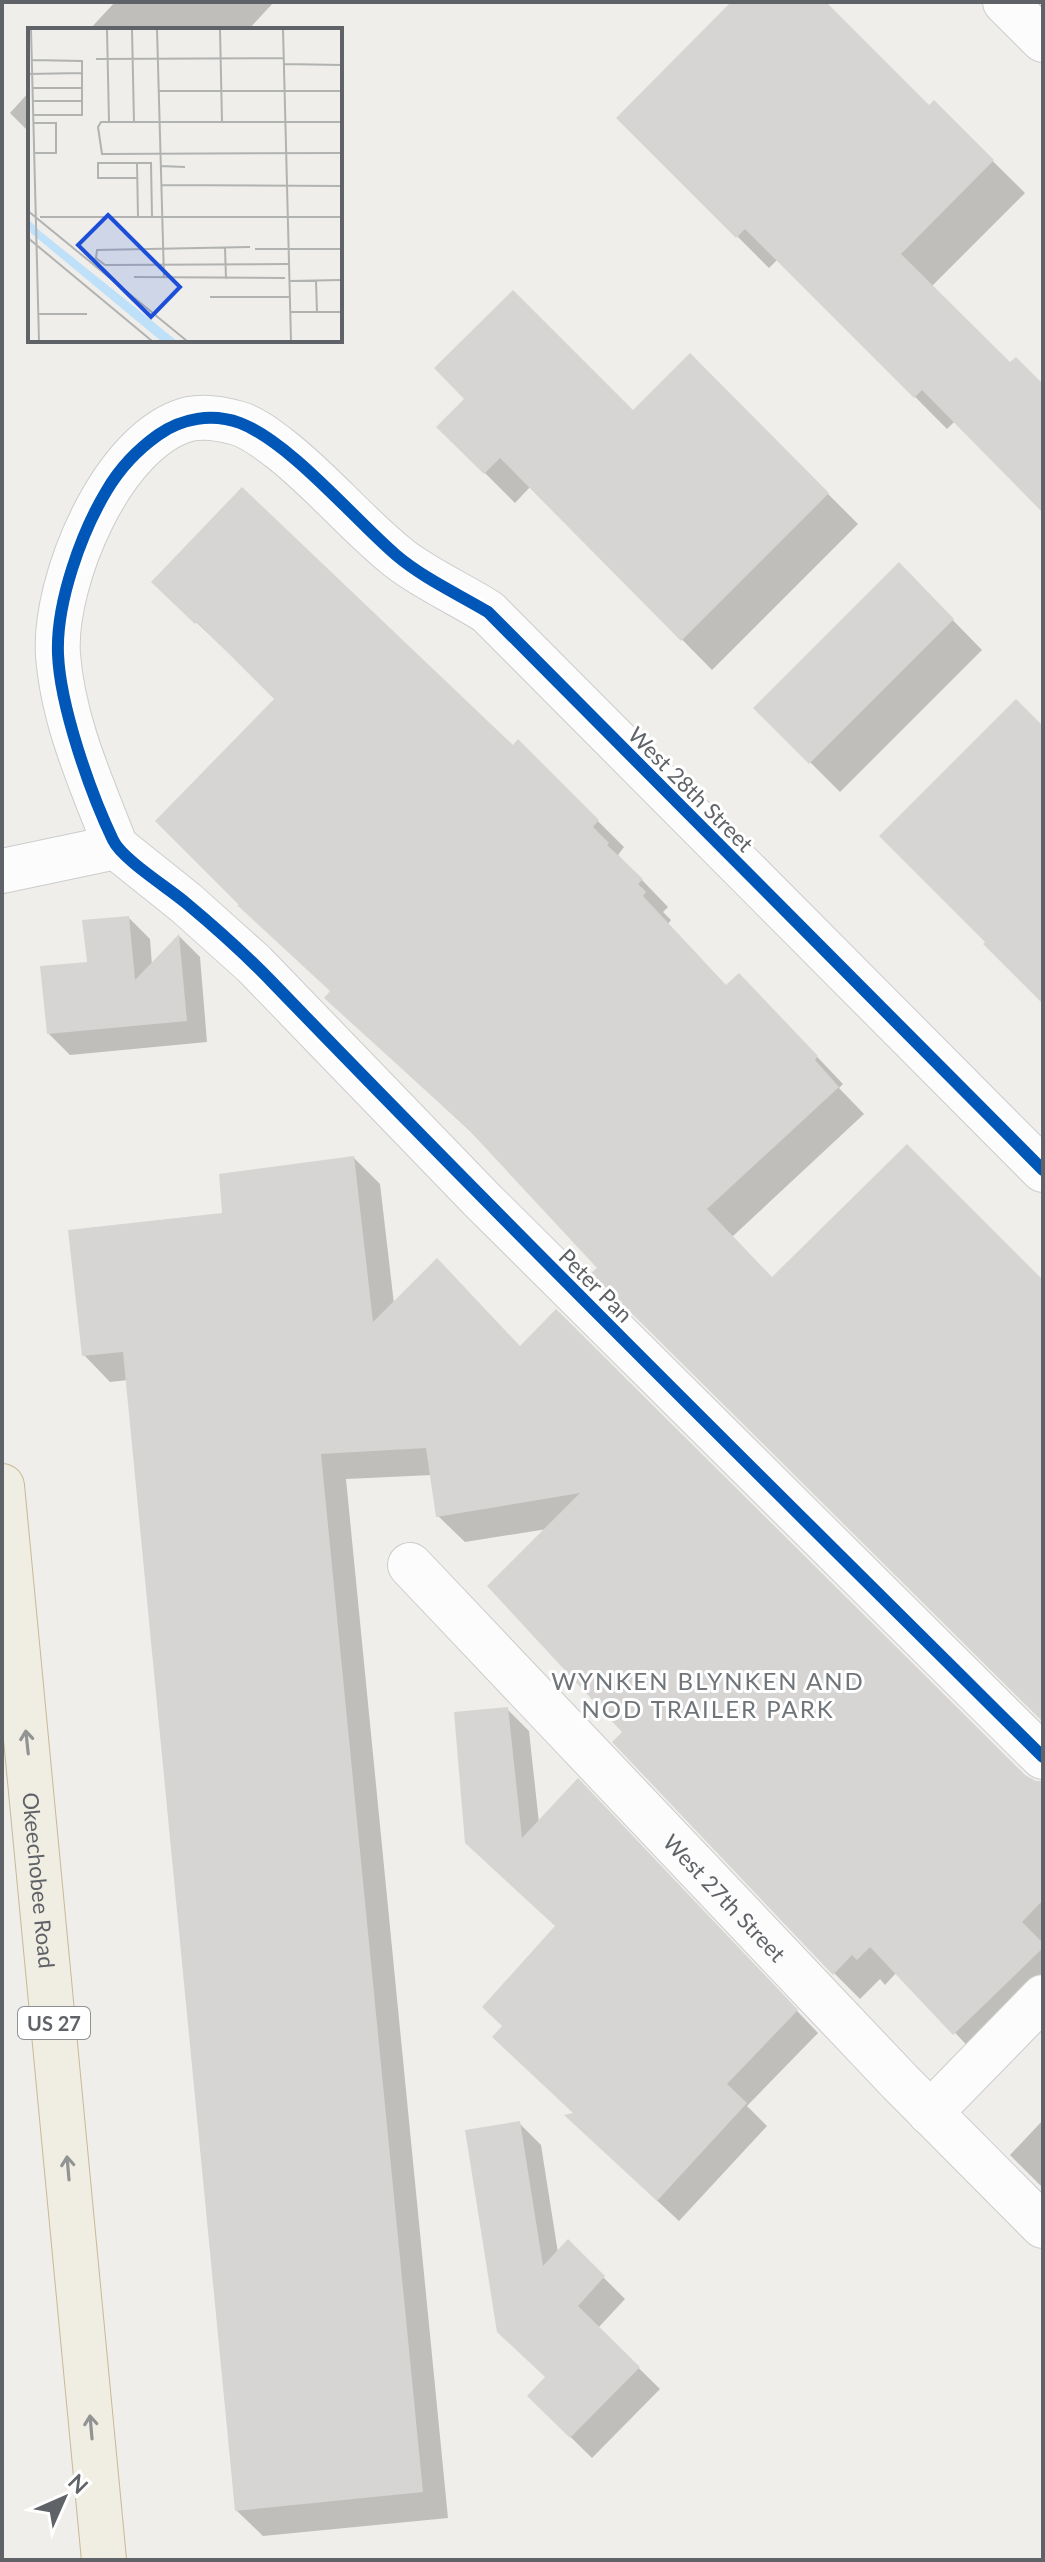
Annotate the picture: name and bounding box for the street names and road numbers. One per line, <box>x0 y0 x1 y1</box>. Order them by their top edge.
street label: West 28th Street <box>623 721 759 857</box>
street label: Peter Pan <box>554 1243 638 1327</box>
street label: Okeechobee Road <box>18 1791 61 1969</box>
street label: West 27th Street <box>658 1828 792 1967</box>
road number: US 27 <box>18 2007 90 2039</box>

